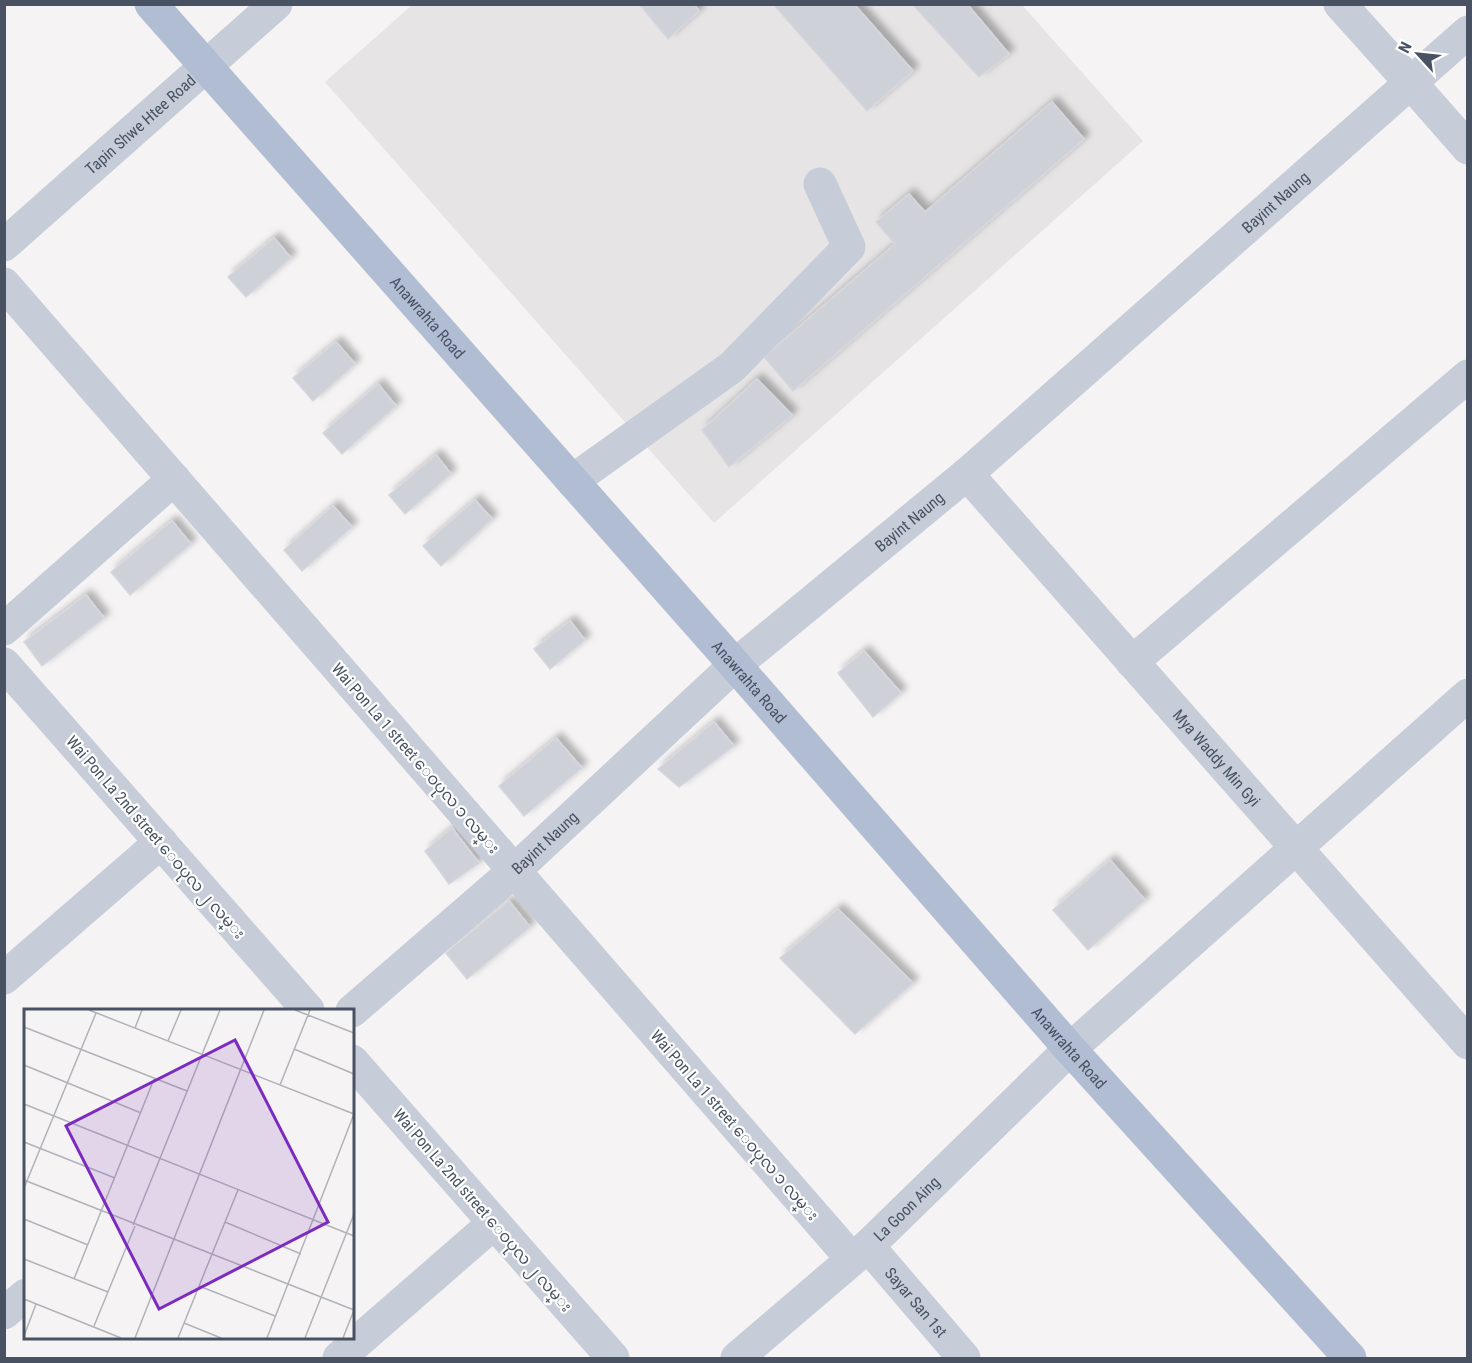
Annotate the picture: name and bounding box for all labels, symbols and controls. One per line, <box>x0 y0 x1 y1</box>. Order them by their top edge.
north arrow <box>1388 24 1448 84</box>
text: N <box>1394 39 1416 56</box>
street label: Tapin Shwe Htee Road <box>81 71 200 179</box>
street label: Bayint Naung <box>1238 167 1313 237</box>
street label: Anawrahta Road <box>386 273 469 363</box>
street label: Bayint Naung <box>871 488 948 556</box>
street label: Anawrahta Road <box>708 637 790 727</box>
street label: Wai Pon La 1 street ေဝပုလ ၁ လမ္း <box>324 659 503 861</box>
street label: Mya Waddy Min Gyi <box>1169 706 1264 810</box>
street label: Wai Pon La 2nd street ေဝပုလ ၂ လမ္း <box>59 732 249 946</box>
street label: Bayint Naung <box>508 807 582 878</box>
street label: Anawrahta Road <box>1027 1003 1110 1093</box>
inset map <box>24 1009 354 1339</box>
street label: Wai Pon La 1 street ေဝပုလ ၁ လမ္း <box>643 1026 822 1228</box>
street label: Wai Pon La 2nd street ေဝပုလ ၂ လမ္း <box>386 1105 576 1319</box>
street label: La Goon Aing <box>870 1173 944 1245</box>
street label: Sayar San 1st <box>881 1264 951 1342</box>

